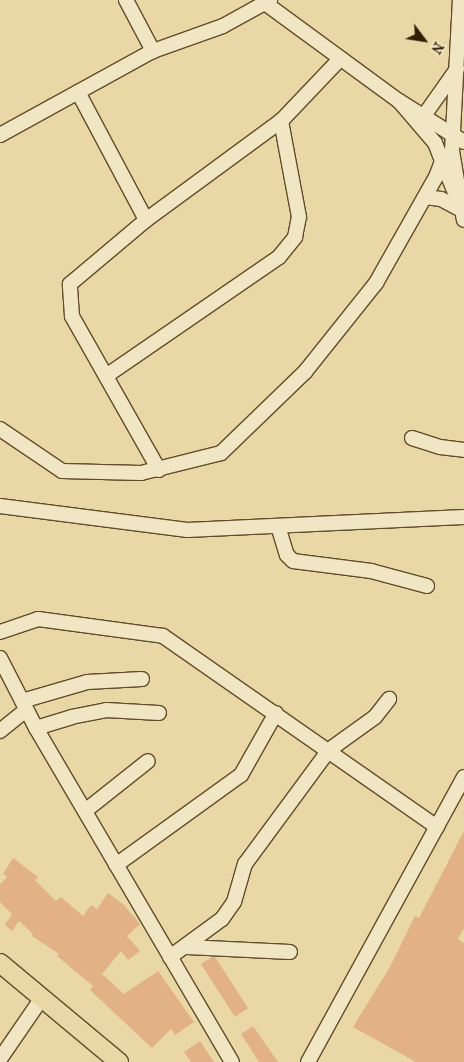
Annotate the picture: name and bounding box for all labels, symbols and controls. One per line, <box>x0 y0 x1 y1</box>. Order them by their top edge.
north arrow <box>399 15 449 65</box>
text: N <box>427 39 447 57</box>

